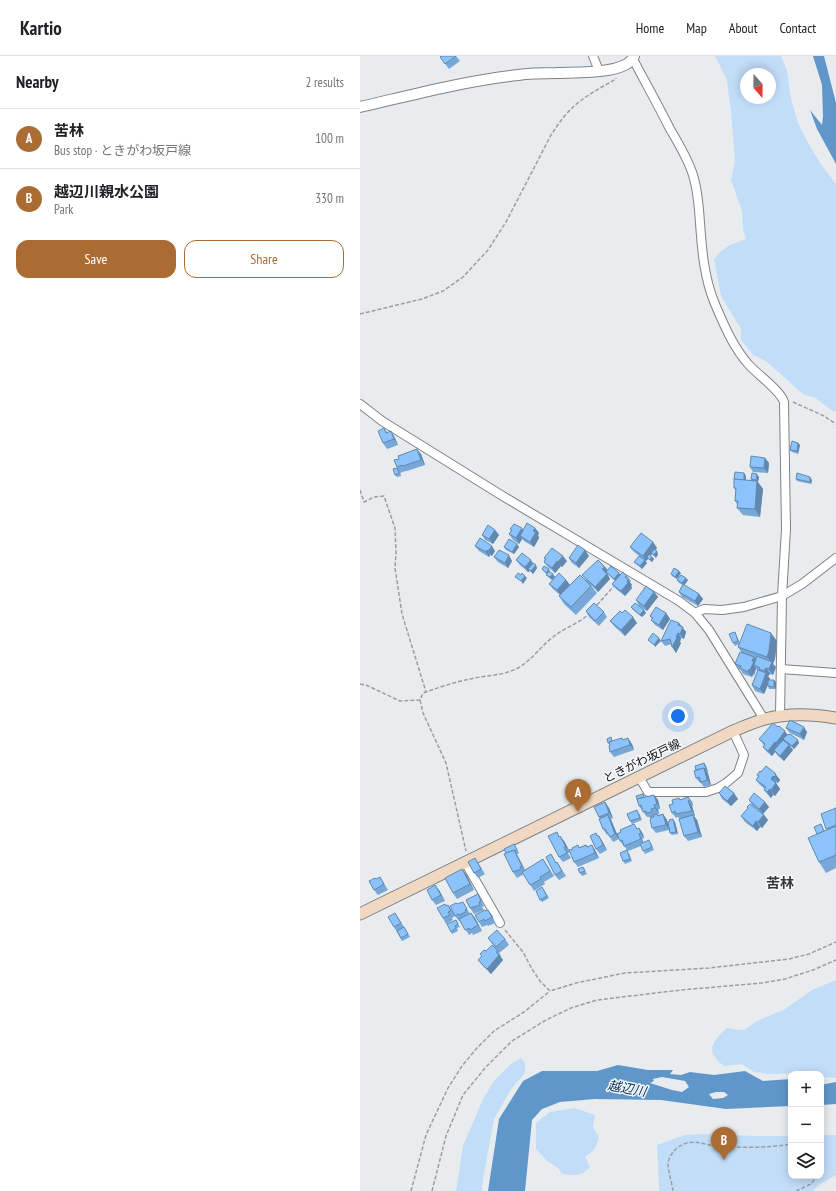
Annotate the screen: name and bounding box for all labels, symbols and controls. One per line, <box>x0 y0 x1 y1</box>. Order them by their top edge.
text: Kartio <box>20 16 62 40</box>
text: Home <box>636 19 664 37</box>
text: Map <box>686 19 707 37</box>
text: About <box>729 19 758 37</box>
text: Contact <box>780 19 816 37</box>
north arrow <box>740 68 776 104</box>
text: Nearby <box>16 71 59 93</box>
text: 2 results <box>305 74 344 91</box>
text: 苦林 <box>54 121 84 140</box>
text: A <box>26 130 32 147</box>
text: 100 m <box>315 130 344 147</box>
text: Bus stop · ときがわ坂戸線 <box>54 142 191 159</box>
text: 越辺川親水公園 <box>54 182 159 201</box>
text: B <box>26 190 32 207</box>
text: 330 m <box>315 190 344 207</box>
text: Park <box>54 201 73 218</box>
button: Save <box>16 240 176 278</box>
button: Share <box>184 240 344 278</box>
your location <box>668 706 688 726</box>
street label: ときがわ坂戸線 <box>601 735 683 786</box>
pin: A <box>565 779 591 812</box>
district label: 苦林 <box>766 874 794 892</box>
map controls <box>788 1071 824 1179</box>
button: + <box>788 1071 824 1107</box>
water label: 越辺川 <box>606 1077 650 1101</box>
button: − <box>788 1107 824 1143</box>
pin: B <box>711 1127 737 1160</box>
button: layers <box>788 1143 824 1179</box>

